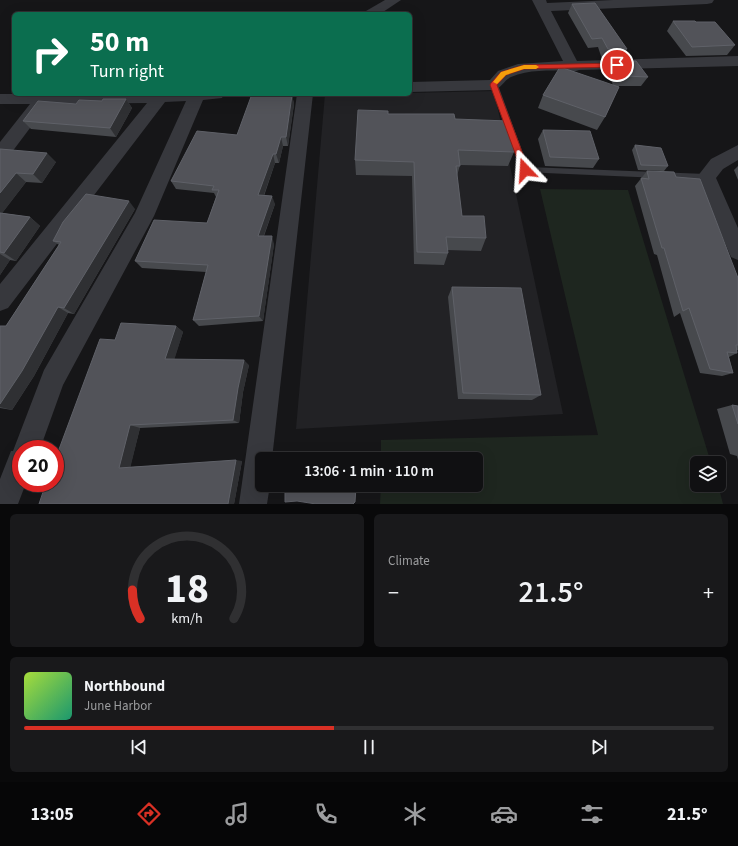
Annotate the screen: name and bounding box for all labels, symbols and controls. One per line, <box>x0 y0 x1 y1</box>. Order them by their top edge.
text: 50 m <box>90 22 149 62</box>
icon: right <box>24 28 76 80</box>
pin <box>600 48 634 82</box>
icon: arrive <box>606 54 628 76</box>
text: Turn right <box>90 59 164 84</box>
position arrow <box>504 149 546 191</box>
speed limit sign: 20 <box>12 440 64 492</box>
map controls <box>690 456 726 492</box>
button: layers <box>690 456 726 492</box>
text: 13:06 · 1 min · 110 m <box>304 461 434 482</box>
text: Climate <box>388 552 430 570</box>
text: 18 <box>165 558 209 618</box>
text: 21.5° <box>519 571 583 614</box>
text: − <box>388 577 399 609</box>
text: + <box>703 577 714 609</box>
text: km/h <box>171 607 203 628</box>
text: Northbound <box>84 676 165 697</box>
text: June Harbor <box>84 697 152 715</box>
icon: previous <box>128 736 150 758</box>
icon: pause <box>358 736 380 758</box>
icon: next <box>588 736 610 758</box>
icon: directions <box>135 800 163 828</box>
icon: music <box>223 800 251 828</box>
icon: phone <box>312 800 340 828</box>
icon: climate <box>401 800 429 828</box>
icon: car <box>490 800 518 828</box>
icon: filters <box>578 800 606 828</box>
text: 13:05 <box>30 802 74 827</box>
text: 21.5° <box>667 802 708 827</box>

